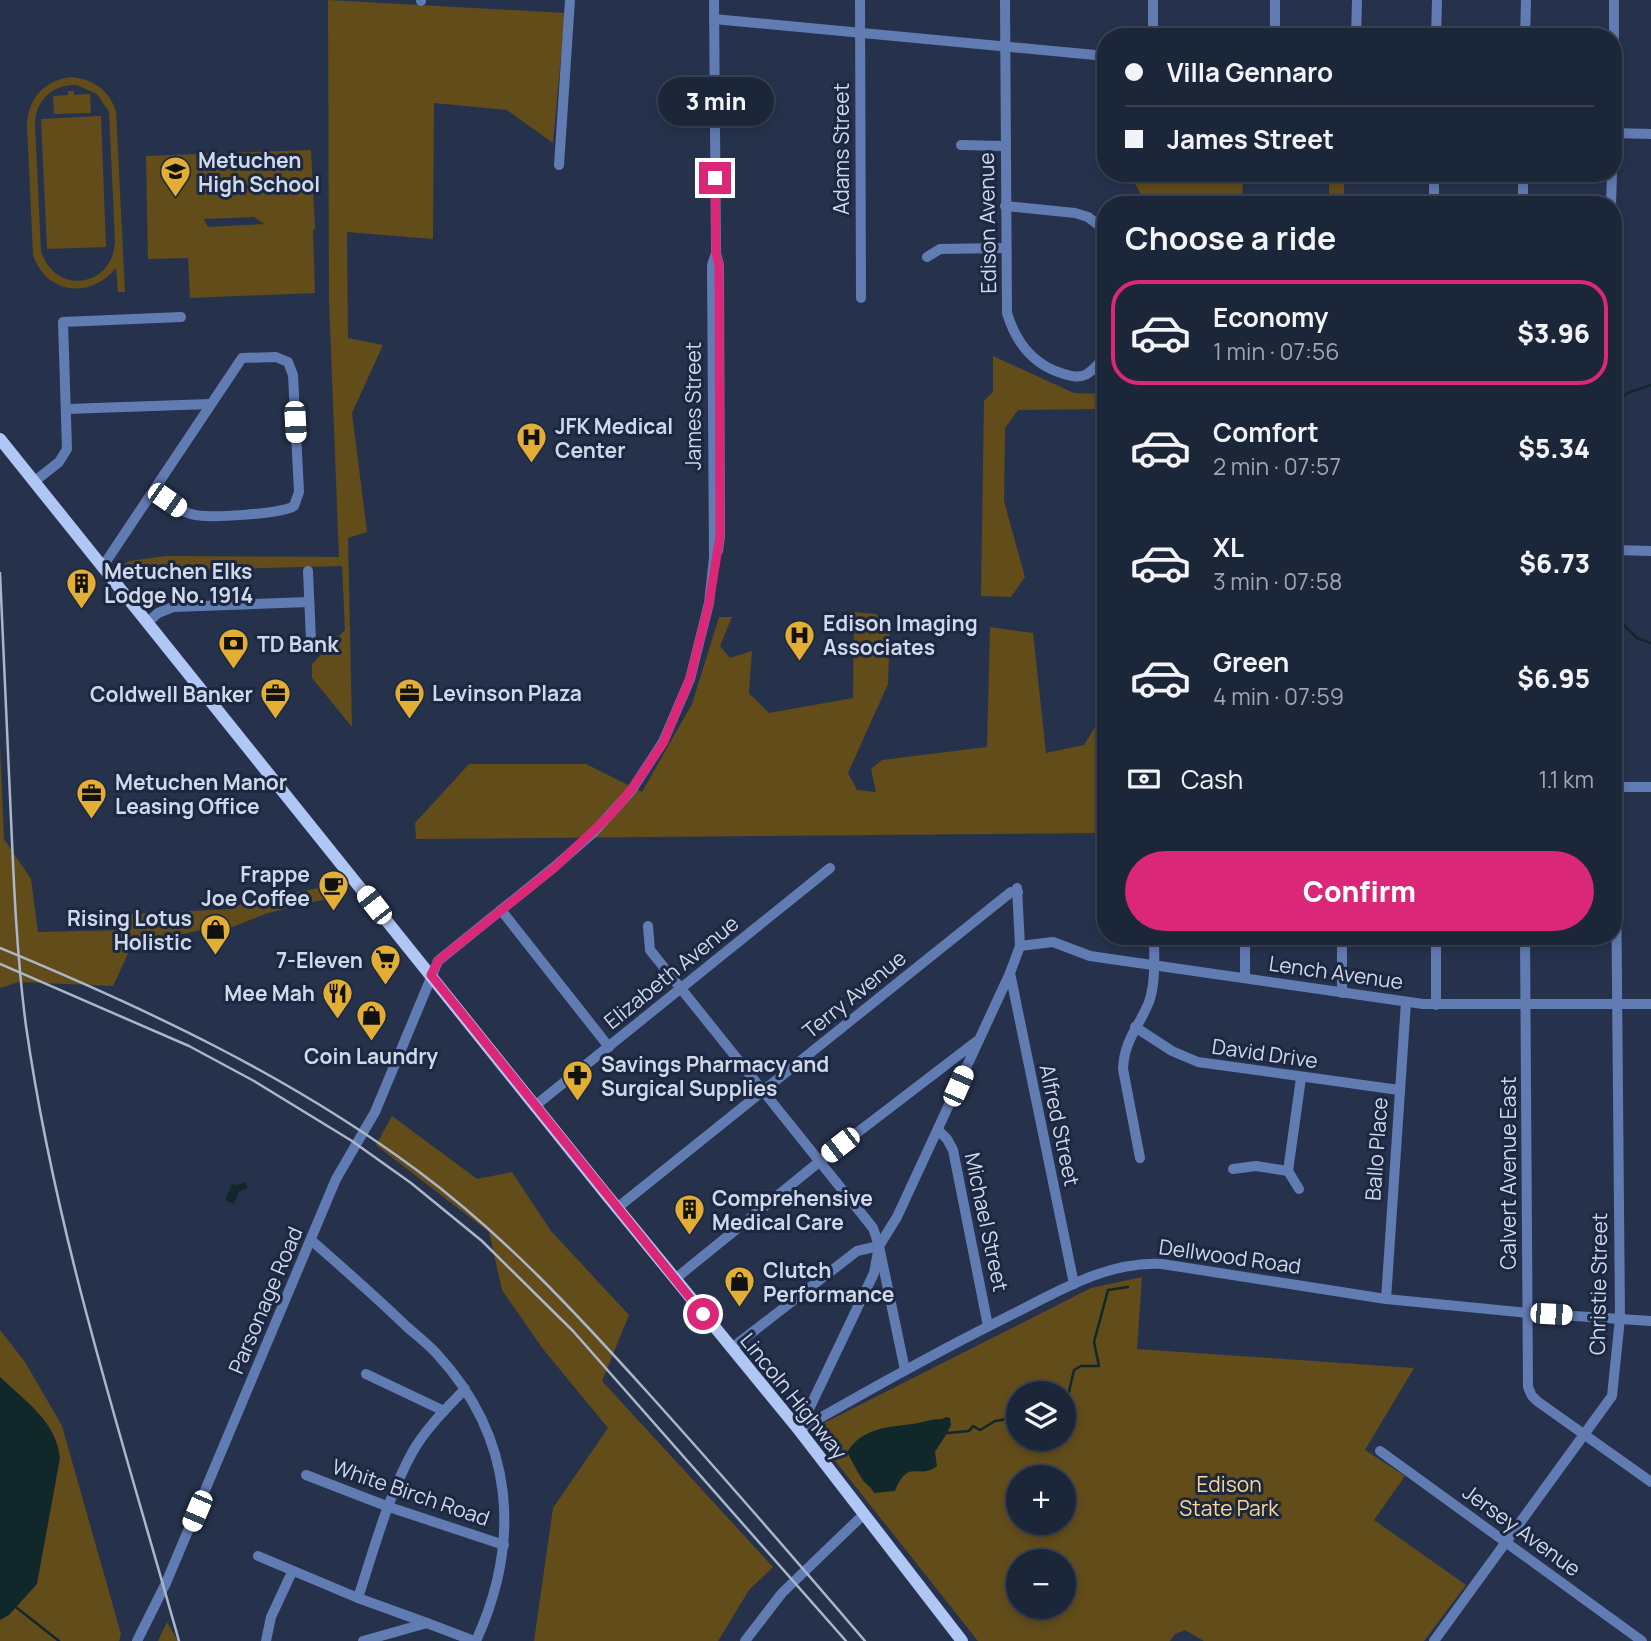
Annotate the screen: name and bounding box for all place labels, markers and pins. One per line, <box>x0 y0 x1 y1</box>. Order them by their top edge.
place label: Metuchen High School <box>198 146 320 198</box>
school or university icon: Metuchen High School <box>158 155 192 199</box>
place label: JFK Medical Center <box>555 412 673 464</box>
hospital icon: JFK Medical Center <box>515 421 549 465</box>
place label: Metuchen Elks Lodge No. 1914 <box>104 557 253 609</box>
building icon: Metuchen Elks Lodge No. 1914 <box>64 566 98 610</box>
place label: Edison Imaging Associates <box>823 609 978 661</box>
hospital icon: Edison Imaging Associates <box>783 618 817 662</box>
bank icon: TD Bank <box>217 627 251 671</box>
place label: TD Bank <box>257 630 339 658</box>
office icon: Levinson Plaza <box>392 676 426 720</box>
office icon: Coldwell Banker <box>259 677 293 721</box>
place label: Levinson Plaza <box>432 679 582 707</box>
place label: Coldwell Banker <box>90 680 253 708</box>
place label: Metuchen Manor Leasing Office <box>115 768 287 820</box>
office icon: Metuchen Manor Leasing Office <box>75 777 109 821</box>
place label: Frappe Joe Coffee <box>201 860 310 912</box>
cafe icon: Frappe Joe Coffee <box>316 869 350 913</box>
place label: Rising Lotus Holistic <box>67 904 192 956</box>
shop icon: Rising Lotus Holistic <box>198 913 232 957</box>
supermarket icon: 7-Eleven <box>369 943 403 987</box>
place label: 7-Eleven <box>276 946 363 974</box>
restaurant icon: Mee Mah <box>321 976 355 1020</box>
place label: Mee Mah <box>224 979 315 1007</box>
shop icon: Coin Laundry <box>354 999 388 1043</box>
place label: Coin Laundry <box>304 1042 438 1070</box>
place label: Savings Pharmacy and Surgical Supplies <box>601 1050 829 1102</box>
pharmacy icon: Savings Pharmacy and Surgical Supplies <box>561 1059 595 1103</box>
place label: Comprehensive Medical Care <box>712 1184 873 1236</box>
building icon: Comprehensive Medical Care <box>672 1193 706 1237</box>
place label: Clutch Performance <box>763 1256 894 1308</box>
shop icon: Clutch Performance <box>723 1265 757 1309</box>

